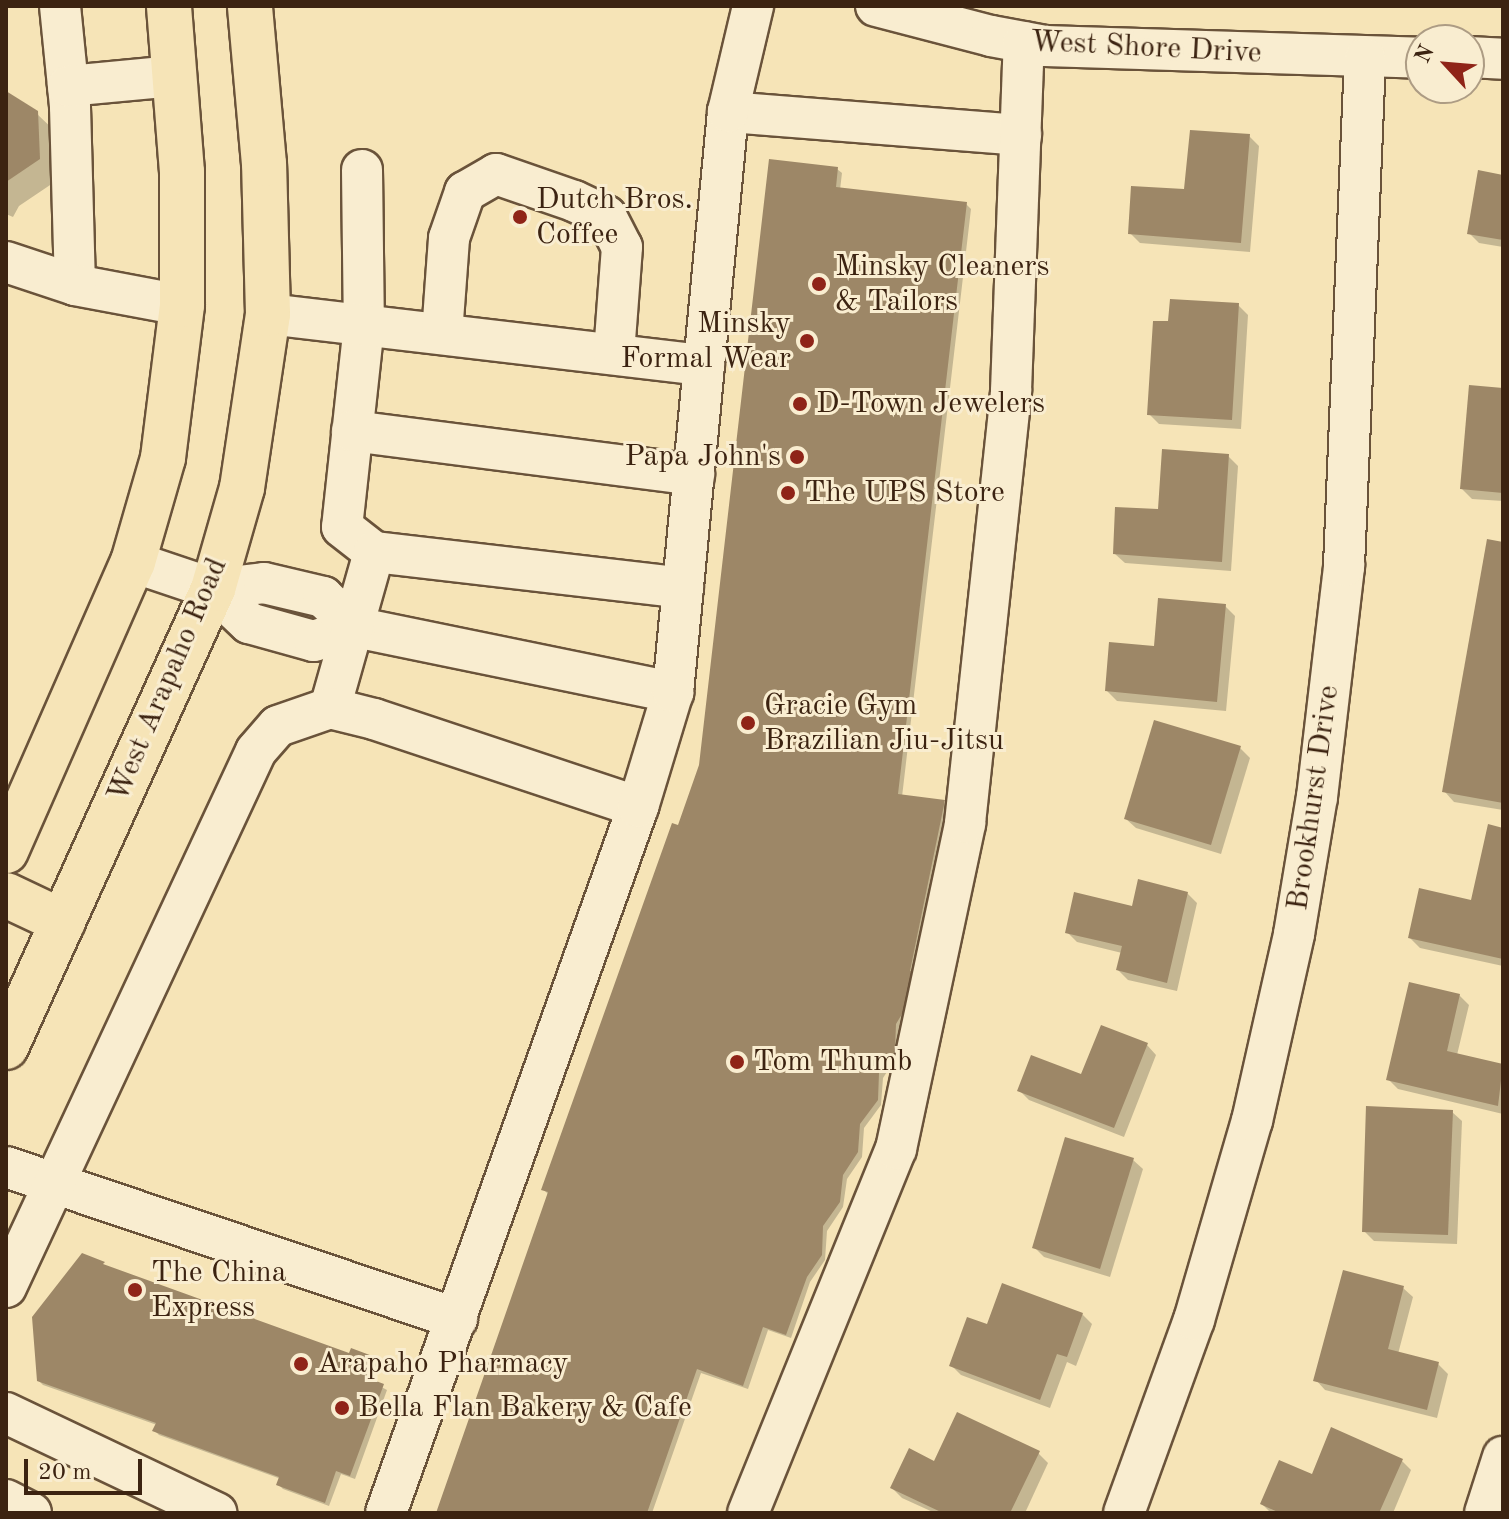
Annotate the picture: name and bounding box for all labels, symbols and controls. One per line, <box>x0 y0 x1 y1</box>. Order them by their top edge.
street label: West Shore Drive <box>1030 24 1262 72</box>
north arrow <box>1405 24 1485 104</box>
text: N <box>1412 42 1439 67</box>
place label: Dutch Bros. Coffee <box>536 182 693 252</box>
marker: Dutch Bros. Coffee <box>511 208 529 226</box>
place label: Minsky Cleaners & Tailors <box>835 249 1049 320</box>
marker: Minsky Cleaners & Tailors <box>810 275 828 293</box>
place label: Minsky Formal Wear <box>620 306 791 376</box>
marker: Minsky Formal Wear <box>798 332 816 350</box>
place label: D-Town Jewelers <box>816 386 1045 422</box>
marker: D-Town Jewelers <box>791 395 809 413</box>
place label: Papa John's <box>625 439 781 475</box>
marker: Papa John's <box>788 448 806 466</box>
place label: The UPS Store <box>804 475 1005 511</box>
marker: The UPS Store <box>779 484 797 502</box>
street label: West Arapaho Road <box>100 553 236 807</box>
street label: Brookhurst Drive <box>1280 683 1348 913</box>
place label: Gracie Gym Brazilian Jiu-Jitsu <box>764 688 1004 758</box>
marker: Gracie Gym Brazilian Jiu-Jitsu <box>739 714 757 732</box>
place label: Tom Thumb <box>753 1044 912 1080</box>
marker: Tom Thumb <box>728 1053 746 1071</box>
place label: The China Express <box>151 1255 286 1326</box>
marker: The China Express <box>126 1281 144 1299</box>
place label: Arapaho Pharmacy <box>317 1346 568 1382</box>
marker: Arapaho Pharmacy <box>292 1355 310 1373</box>
place label: Bella Flan Bakery & Cafe <box>358 1390 692 1426</box>
marker: Bella Flan Bakery & Cafe <box>333 1399 351 1417</box>
scale bar <box>28 1443 146 1493</box>
text: 20 m <box>38 1461 92 1485</box>

